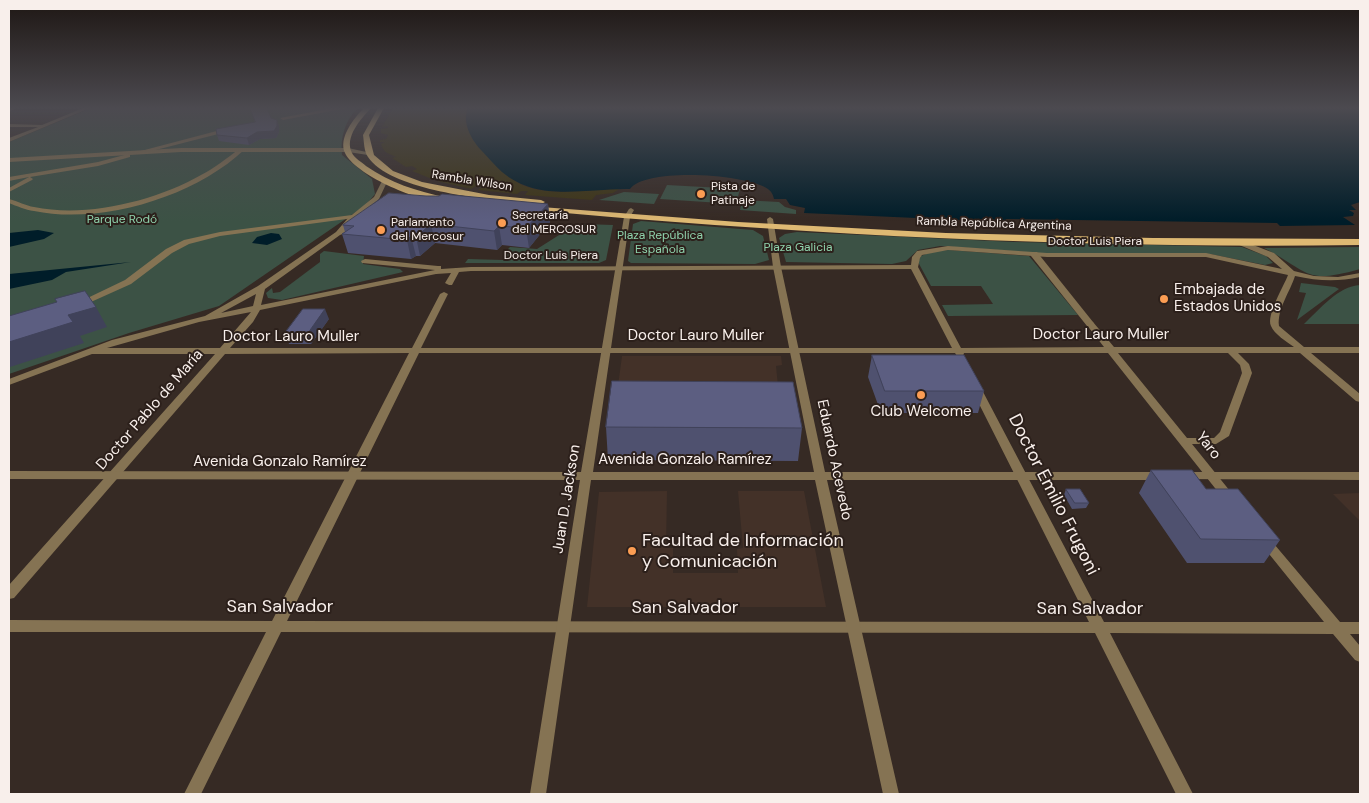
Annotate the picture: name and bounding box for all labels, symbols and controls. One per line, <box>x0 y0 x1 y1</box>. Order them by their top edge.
street label: Rambla Wilson <box>431 168 513 194</box>
place label: Pista de Patinaje <box>711 180 755 208</box>
marker: Pista de Patinaje <box>695 188 707 200</box>
place label: Secretaría del MERCOSUR <box>512 209 596 237</box>
park label: Parque Rodó <box>87 213 157 227</box>
street label: Rambla República Argentina <box>916 214 1072 234</box>
place label: Parlamento del Mercosur <box>391 216 464 244</box>
marker: Secretaría del MERCOSUR <box>496 217 508 229</box>
marker: Parlamento del Mercosur <box>375 224 387 236</box>
park label: Plaza República Española <box>617 229 703 257</box>
street label: Doctor Luis Piera <box>1048 235 1142 249</box>
park label: Plaza Galicia <box>764 241 832 255</box>
street label: Doctor Luis Piera <box>504 249 598 263</box>
place label: Embajada de Estados Unidos <box>1174 281 1281 316</box>
marker: Embajada de Estados Unidos <box>1158 293 1170 305</box>
street label: Doctor Lauro Muller <box>1033 326 1169 344</box>
street label: Doctor Lauro Muller <box>628 327 764 345</box>
street label: Doctor Lauro Muller <box>223 328 359 346</box>
street label: Doctor Pablo de María <box>93 346 207 474</box>
marker: Club Welcome <box>915 389 927 401</box>
street label: Eduardo Acevedo <box>812 398 856 522</box>
place label: Club Welcome <box>870 403 972 421</box>
street label: Doctor Emilio Frugoni <box>1003 411 1103 579</box>
street label: Yaro <box>1192 429 1224 463</box>
street label: Juan D. Jackson <box>549 443 585 555</box>
street label: Avenida Gonzalo Ramírez <box>598 451 772 469</box>
street label: Avenida Gonzalo Ramírez <box>193 453 367 471</box>
place label: Facultad de Información y Comunicación <box>642 530 844 572</box>
marker: Facultad de Información y Comunicación <box>626 545 638 557</box>
street label: San Salvador <box>226 596 334 618</box>
street label: San Salvador <box>631 597 739 619</box>
street label: San Salvador <box>1036 598 1144 620</box>

